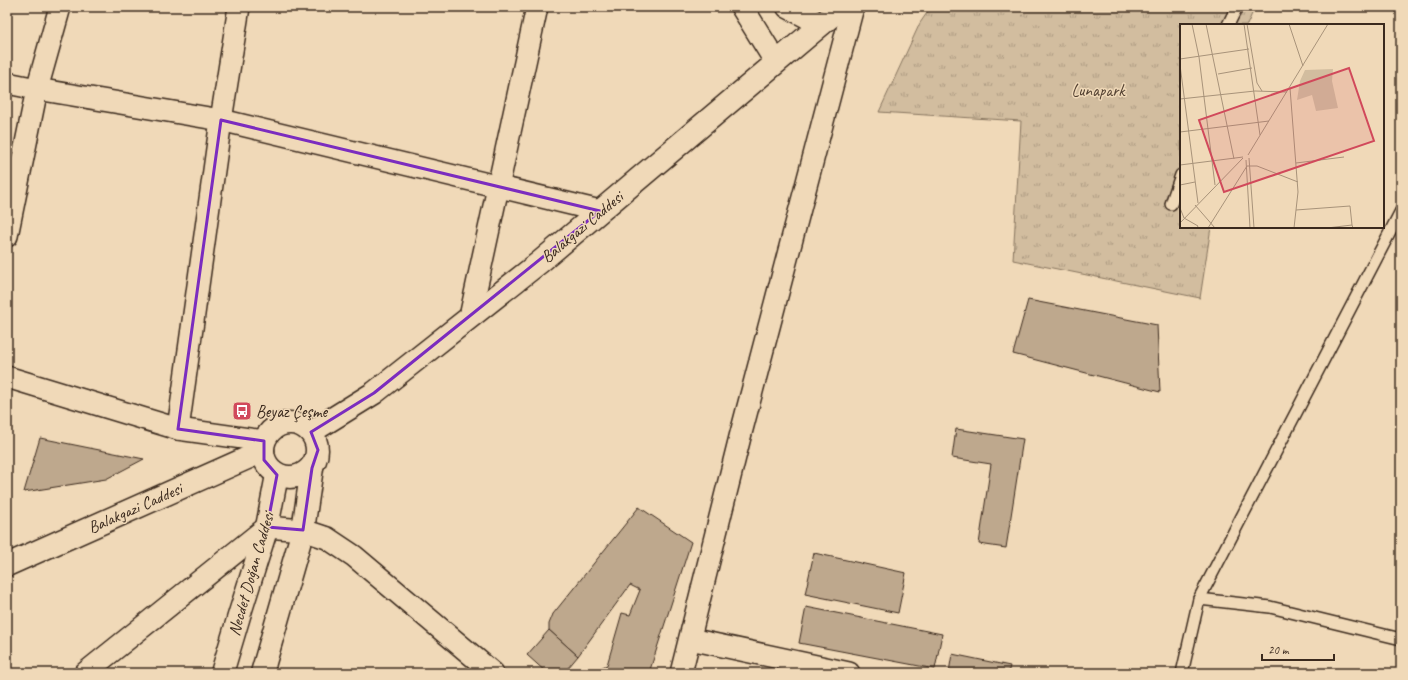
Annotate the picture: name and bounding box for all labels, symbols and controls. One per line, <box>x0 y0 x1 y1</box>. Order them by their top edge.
inset map <box>1180 24 1384 228</box>
park label: Lunapark <box>1071 80 1126 101</box>
street label: Balakgazi Caddesi <box>537 185 629 267</box>
bus stop icon: Beyaz Çeşme <box>231 400 253 422</box>
place label: Beyaz Çeşme <box>256 401 328 423</box>
street label: Balakgazi Caddesi <box>85 477 187 538</box>
street label: Necdet Doğan Caddesi <box>223 508 279 638</box>
scale bar <box>1262 636 1334 662</box>
text: 20 m <box>1268 642 1290 658</box>

